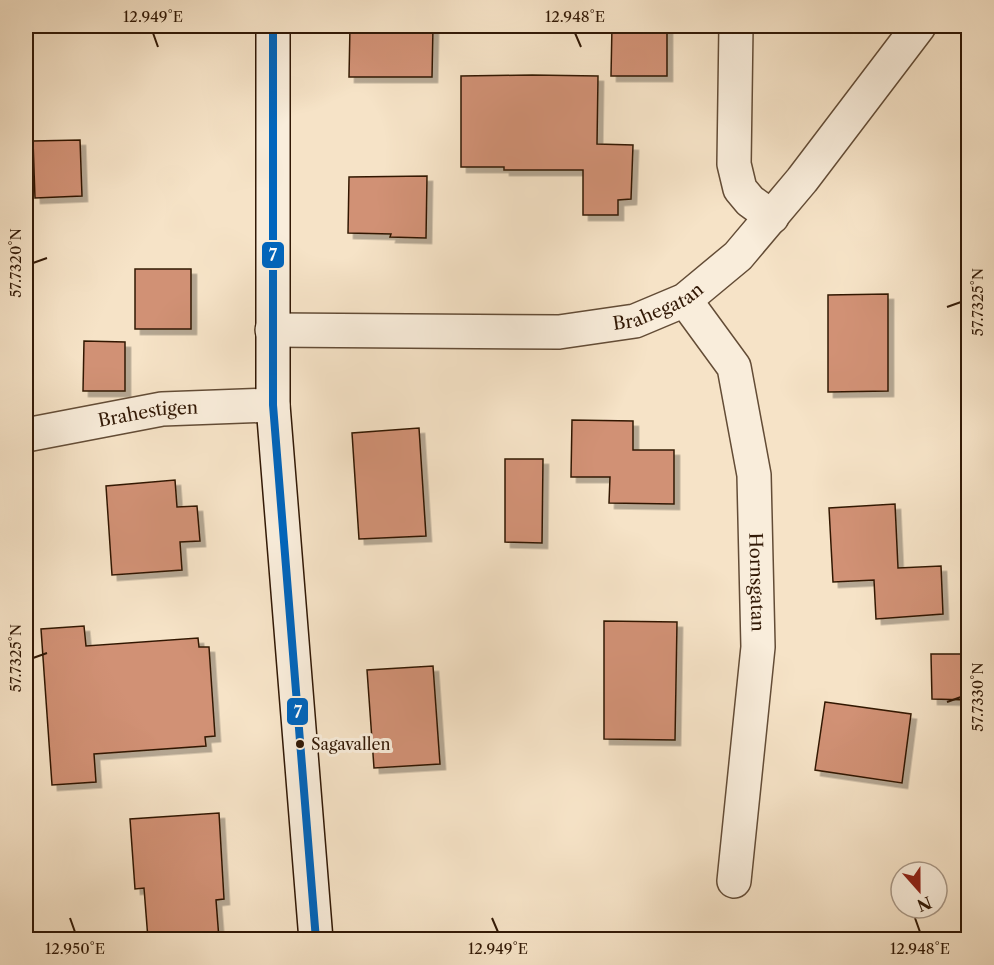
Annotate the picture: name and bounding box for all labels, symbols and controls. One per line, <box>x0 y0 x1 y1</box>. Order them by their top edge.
text: 12.949°E <box>123 7 183 26</box>
text: 12.948°E <box>545 7 605 26</box>
text: 57.7320°N <box>6 228 25 298</box>
line badge: 7 <box>261 241 285 269</box>
text: 7 <box>269 245 278 265</box>
text: 57.7325°N <box>968 268 987 336</box>
street label: Brahegatan <box>611 278 708 335</box>
street label: Brahestigen <box>96 397 199 432</box>
street label: Hornsgatan <box>744 532 769 632</box>
text: 57.7325°N <box>6 624 25 692</box>
text: 57.7330°N <box>968 662 987 732</box>
line badge: 7 <box>286 697 309 726</box>
text: 7 <box>294 702 303 722</box>
place label: Sagavallen <box>311 734 390 754</box>
marker: Sagavallen <box>294 738 306 750</box>
north arrow <box>889 860 949 920</box>
text: N <box>914 892 934 916</box>
text: 12.950°E <box>45 939 105 958</box>
text: 12.949°E <box>468 939 528 958</box>
text: 12.948°E <box>890 939 950 958</box>

